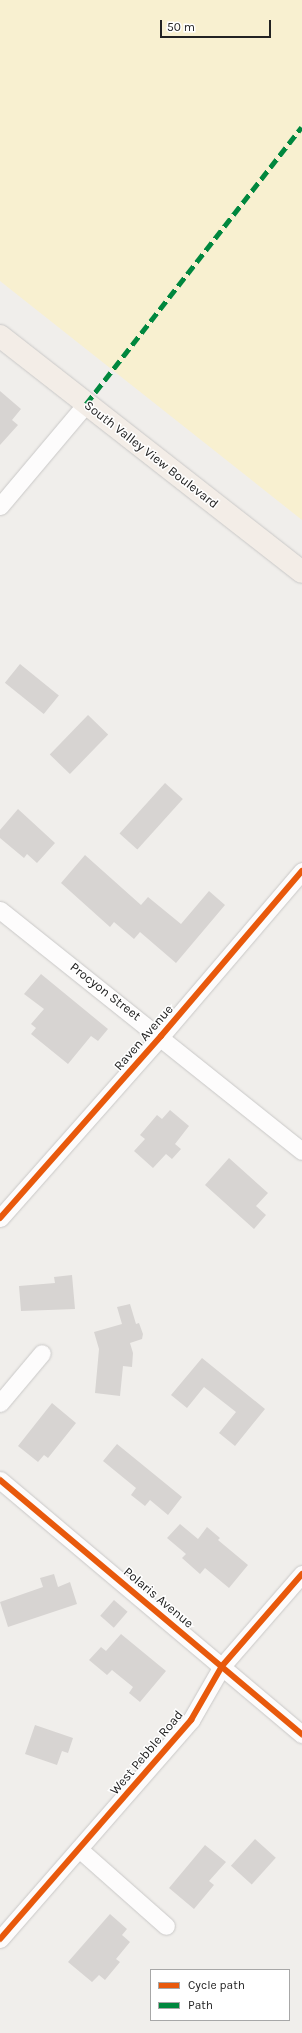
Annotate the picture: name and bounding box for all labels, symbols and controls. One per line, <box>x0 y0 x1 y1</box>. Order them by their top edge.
scale bar <box>162 12 273 38</box>
text: 50 m <box>167 20 195 34</box>
street label: South Valley View Boulevard <box>81 398 221 512</box>
street label: Procyon Street <box>67 960 143 1024</box>
street label: Raven Avenue <box>111 1002 177 1074</box>
street label: Polaris Avenue <box>120 1564 196 1632</box>
street label: West Pebble Road <box>107 1708 187 1798</box>
legend <box>150 1969 290 2021</box>
text: Cycle path <box>188 1978 245 1992</box>
text: Path <box>188 1998 213 2012</box>

